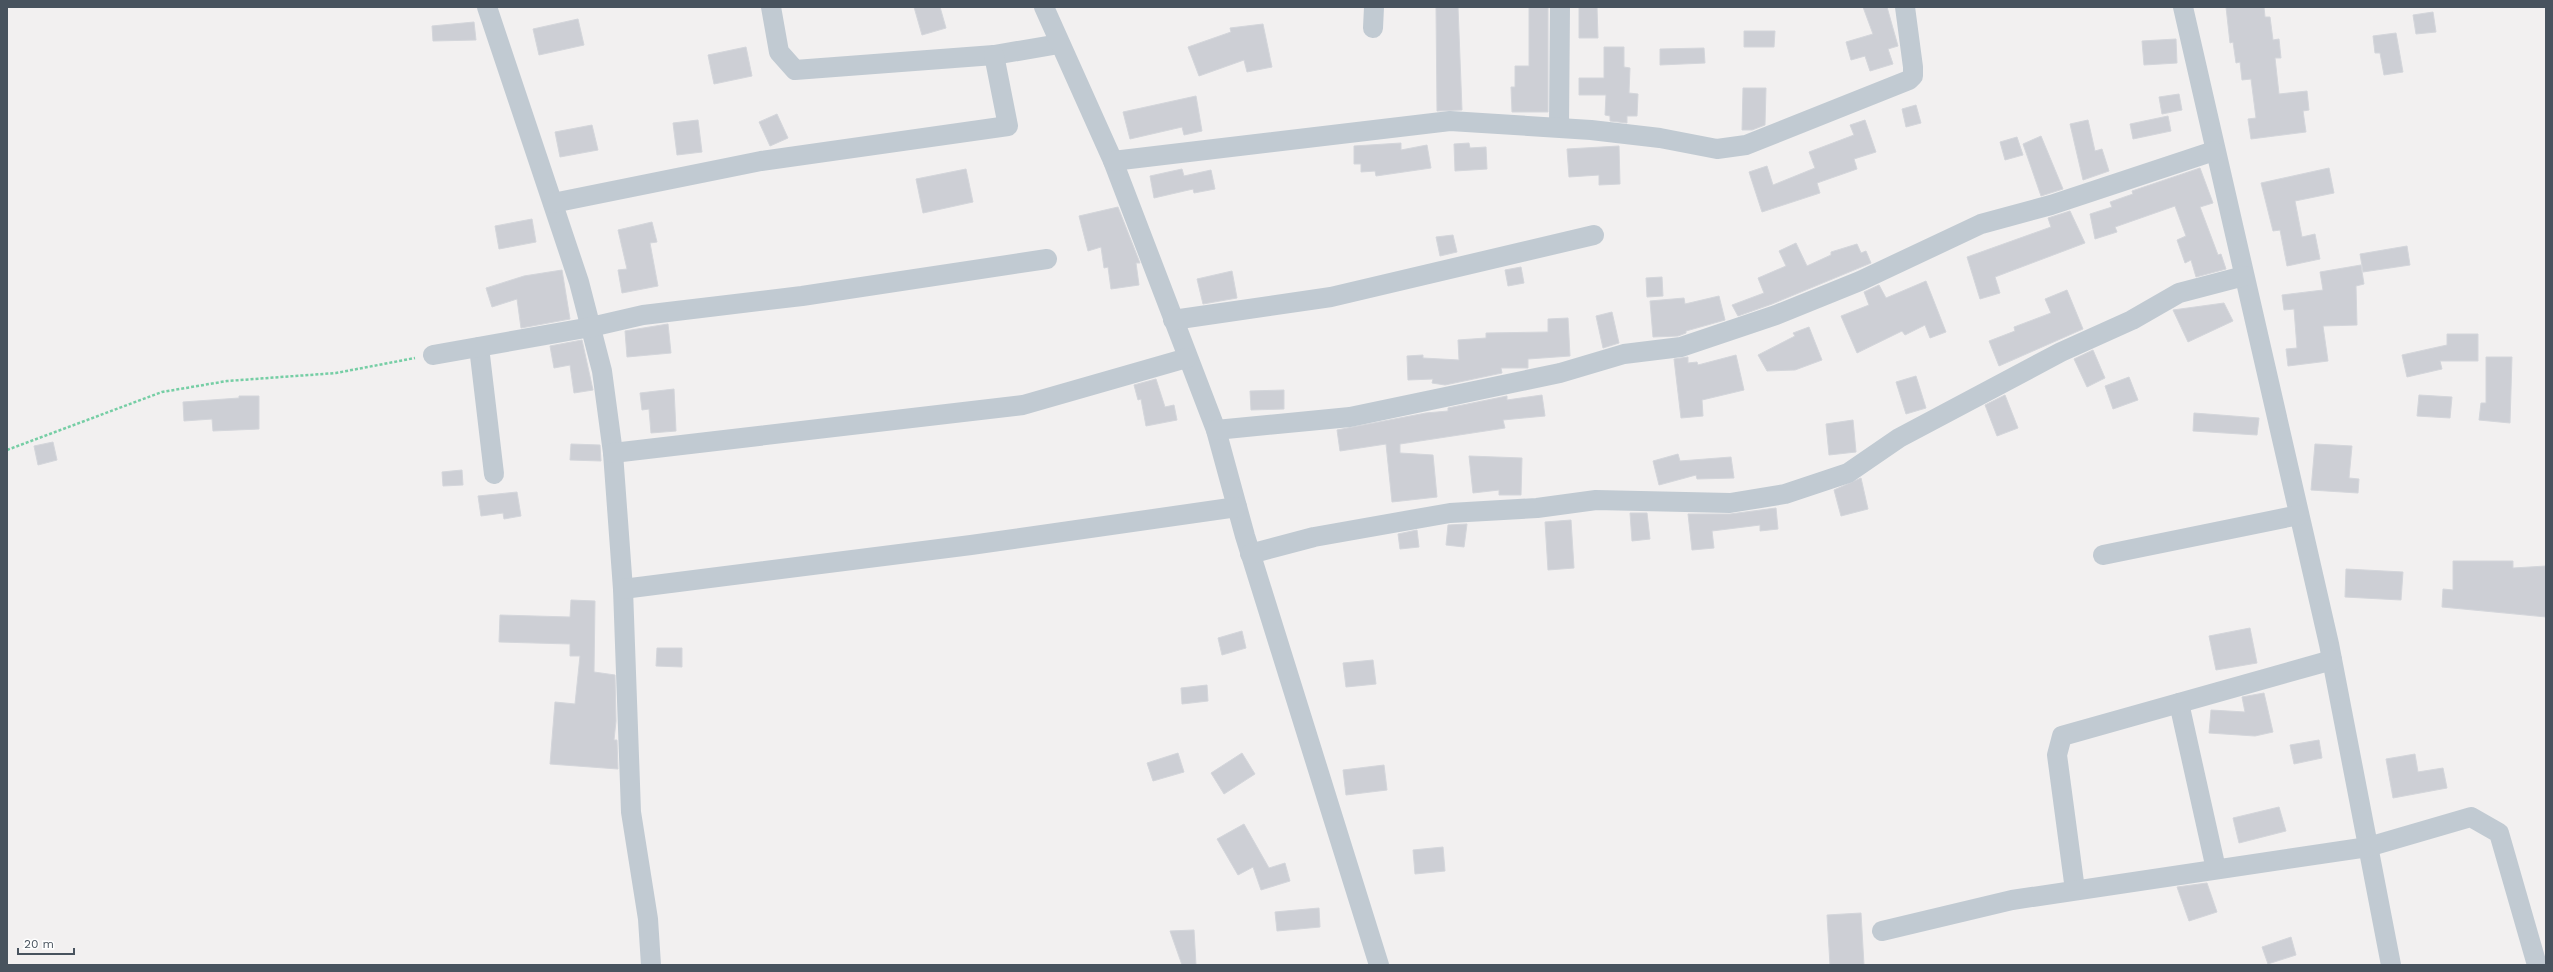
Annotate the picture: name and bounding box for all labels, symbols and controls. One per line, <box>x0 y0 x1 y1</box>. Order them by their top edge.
scale bar <box>18 930 74 956</box>
text: 20 m <box>24 937 54 951</box>

